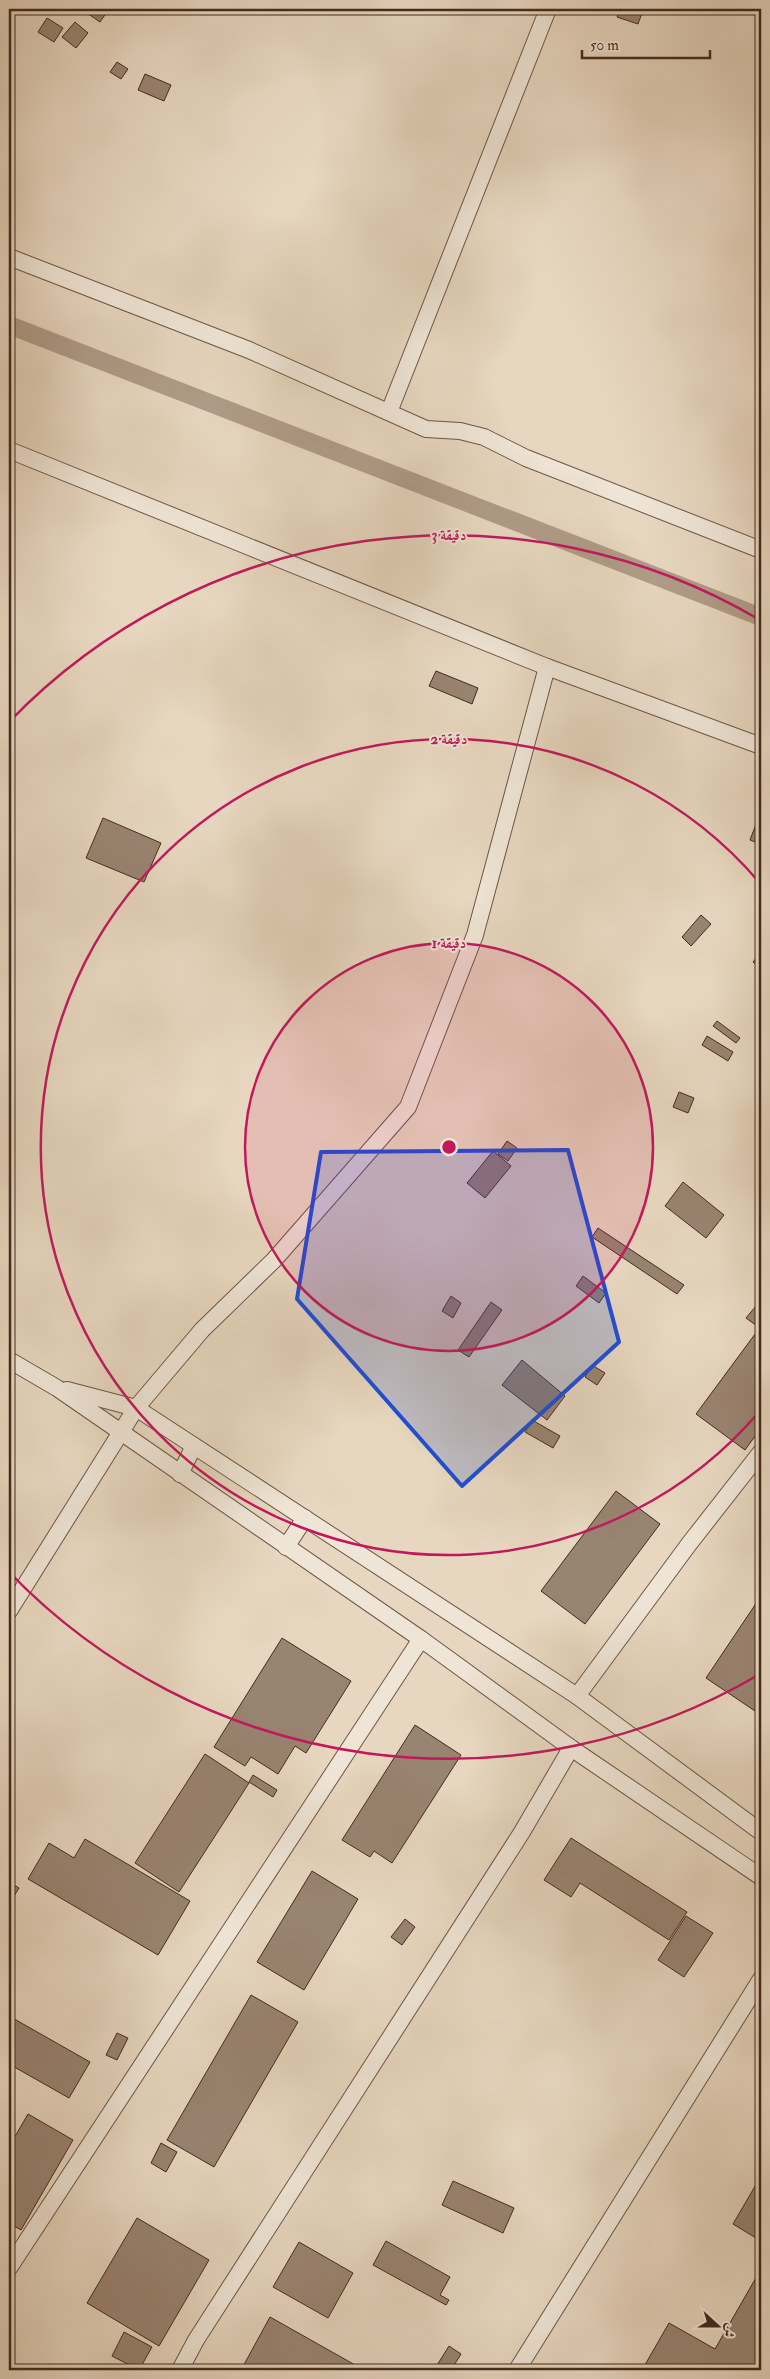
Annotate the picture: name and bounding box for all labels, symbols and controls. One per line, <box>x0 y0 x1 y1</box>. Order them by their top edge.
scale bar <box>582 28 710 60</box>
text: 50 m <box>590 36 619 55</box>
text: 3 دقيقة <box>431 526 467 545</box>
text: 2 دقيقة <box>431 730 467 749</box>
text: 1 دقيقة <box>432 934 466 953</box>
centre of rings <box>440 1138 458 1156</box>
north arrow <box>692 2302 742 2352</box>
text: ش <box>719 2321 740 2340</box>

